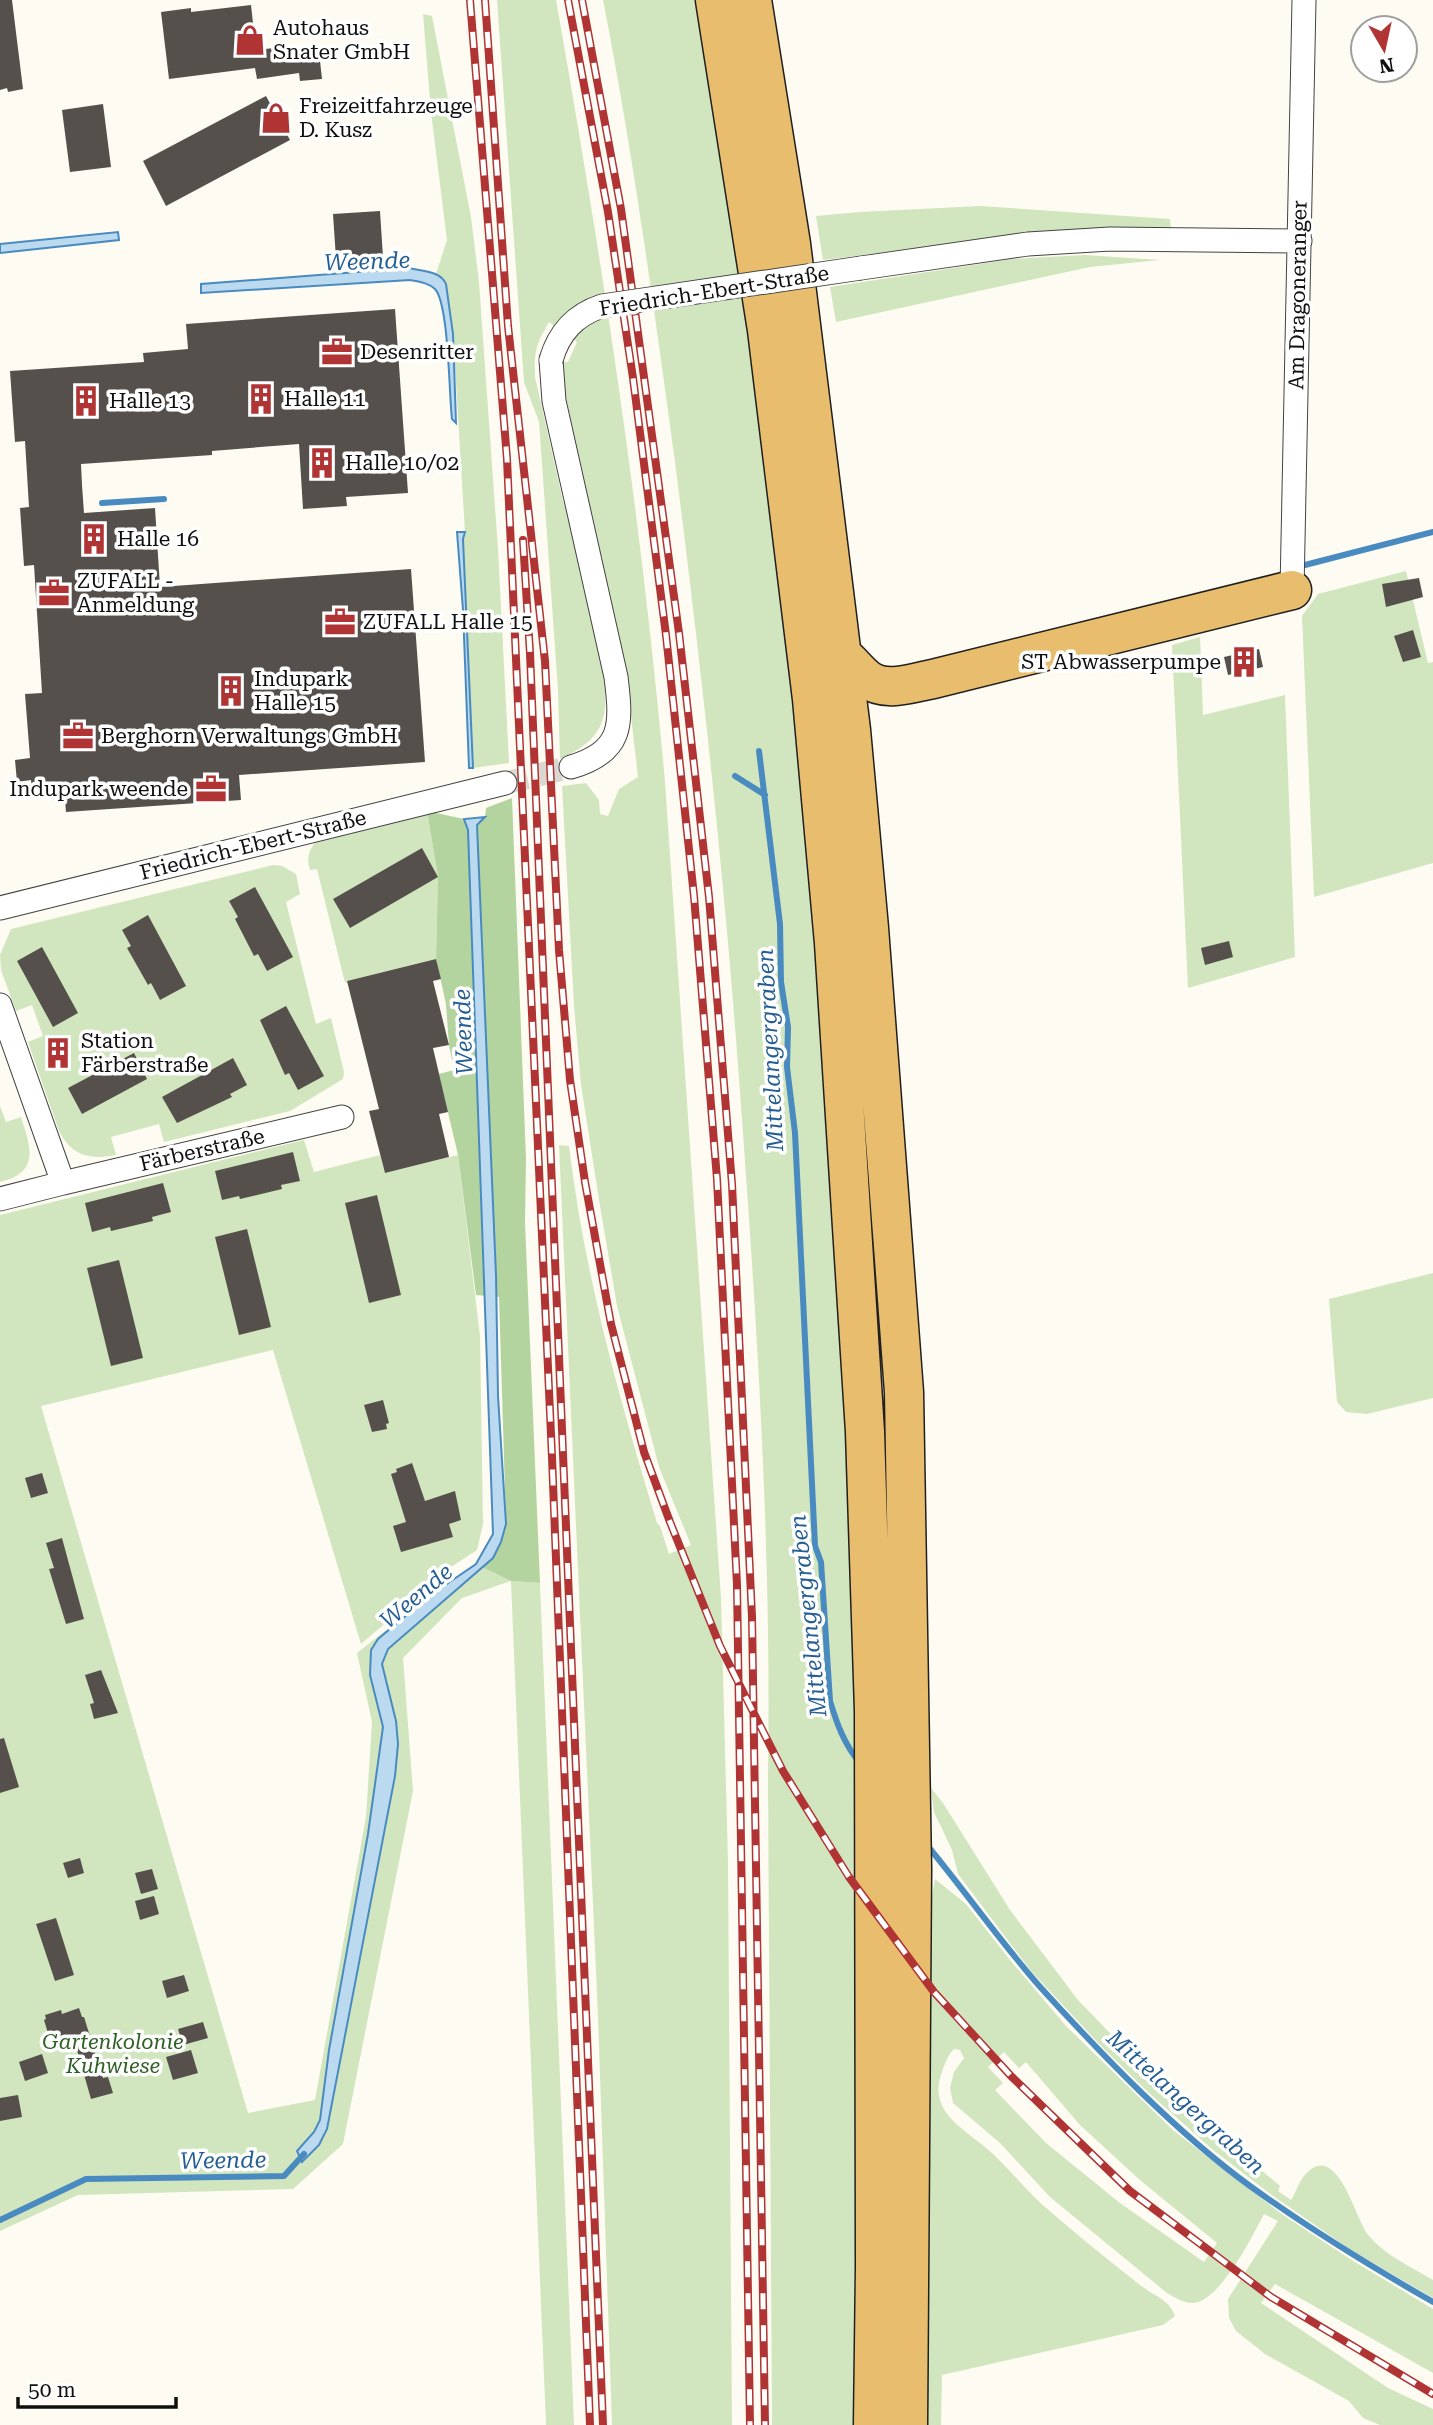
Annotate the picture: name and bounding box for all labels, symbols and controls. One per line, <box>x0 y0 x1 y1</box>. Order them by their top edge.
north arrow <box>1349 14 1419 84</box>
place label: Autohaus Snater GmbH <box>273 16 410 64</box>
shop icon: Autohaus Snater GmbH <box>233 23 267 57</box>
text: N <box>1377 53 1396 78</box>
place label: Freizeitfahrzeuge D. Kusz <box>299 94 473 142</box>
shop icon: Freizeitfahrzeuge D. Kusz <box>259 101 293 135</box>
street label: Am Dragoneranger <box>1284 200 1312 390</box>
water label: Weende <box>323 247 411 276</box>
street label: Friedrich-Ebert-Straße <box>597 261 831 321</box>
office icon: Desenritter <box>320 335 354 369</box>
place label: Desenritter <box>360 340 474 364</box>
building icon: Halle 11 <box>244 382 278 416</box>
building icon: Halle 13 <box>69 384 103 418</box>
place label: Halle 11 <box>284 387 366 411</box>
place label: Halle 13 <box>109 389 191 413</box>
building icon: Halle 10/02 <box>305 446 339 480</box>
place label: Halle 10/02 <box>345 451 459 475</box>
building icon: Halle 16 <box>77 522 111 556</box>
place label: Halle 16 <box>117 527 199 551</box>
place label: ZUFALL - Anmeldung <box>77 569 194 617</box>
office icon: ZUFALL - Anmeldung <box>37 576 71 610</box>
office icon: ZUFALL Halle 15 <box>323 605 357 639</box>
place label: ZUFALL Halle 15 <box>363 610 533 634</box>
building icon: ST Abwasserpumpe <box>1227 645 1261 679</box>
place label: ST Abwasserpumpe <box>1021 650 1221 674</box>
place label: Indupark Halle 15 <box>254 667 349 715</box>
building icon: Indupark Halle 15 <box>214 674 248 708</box>
office icon: Berghorn Verwaltungs GmbH <box>61 719 95 753</box>
place label: Berghorn Verwaltungs GmbH <box>101 724 398 748</box>
office icon: Indupark weende <box>194 772 228 806</box>
place label: Indupark weende <box>9 777 188 801</box>
street label: Friedrich-Ebert-Straße <box>137 805 369 885</box>
water label: Mittelangergraben <box>752 948 789 1153</box>
water label: Weende <box>449 988 478 1076</box>
place label: Station Färberstraße <box>81 1029 209 1077</box>
building icon: Station Färberstraße <box>41 1036 75 1070</box>
street label: Färberstraße <box>137 1124 267 1176</box>
water label: Mittelangergraben <box>784 1514 833 1719</box>
water label: Weende <box>375 1558 458 1634</box>
water label: Mittelangergraben <box>1100 2024 1270 2180</box>
park label: Gartenkolonie Kuhwiese <box>42 2030 184 2078</box>
water label: Weende <box>180 2146 266 2175</box>
scale bar <box>18 2366 175 2410</box>
text: 50 m <box>28 2378 76 2402</box>

